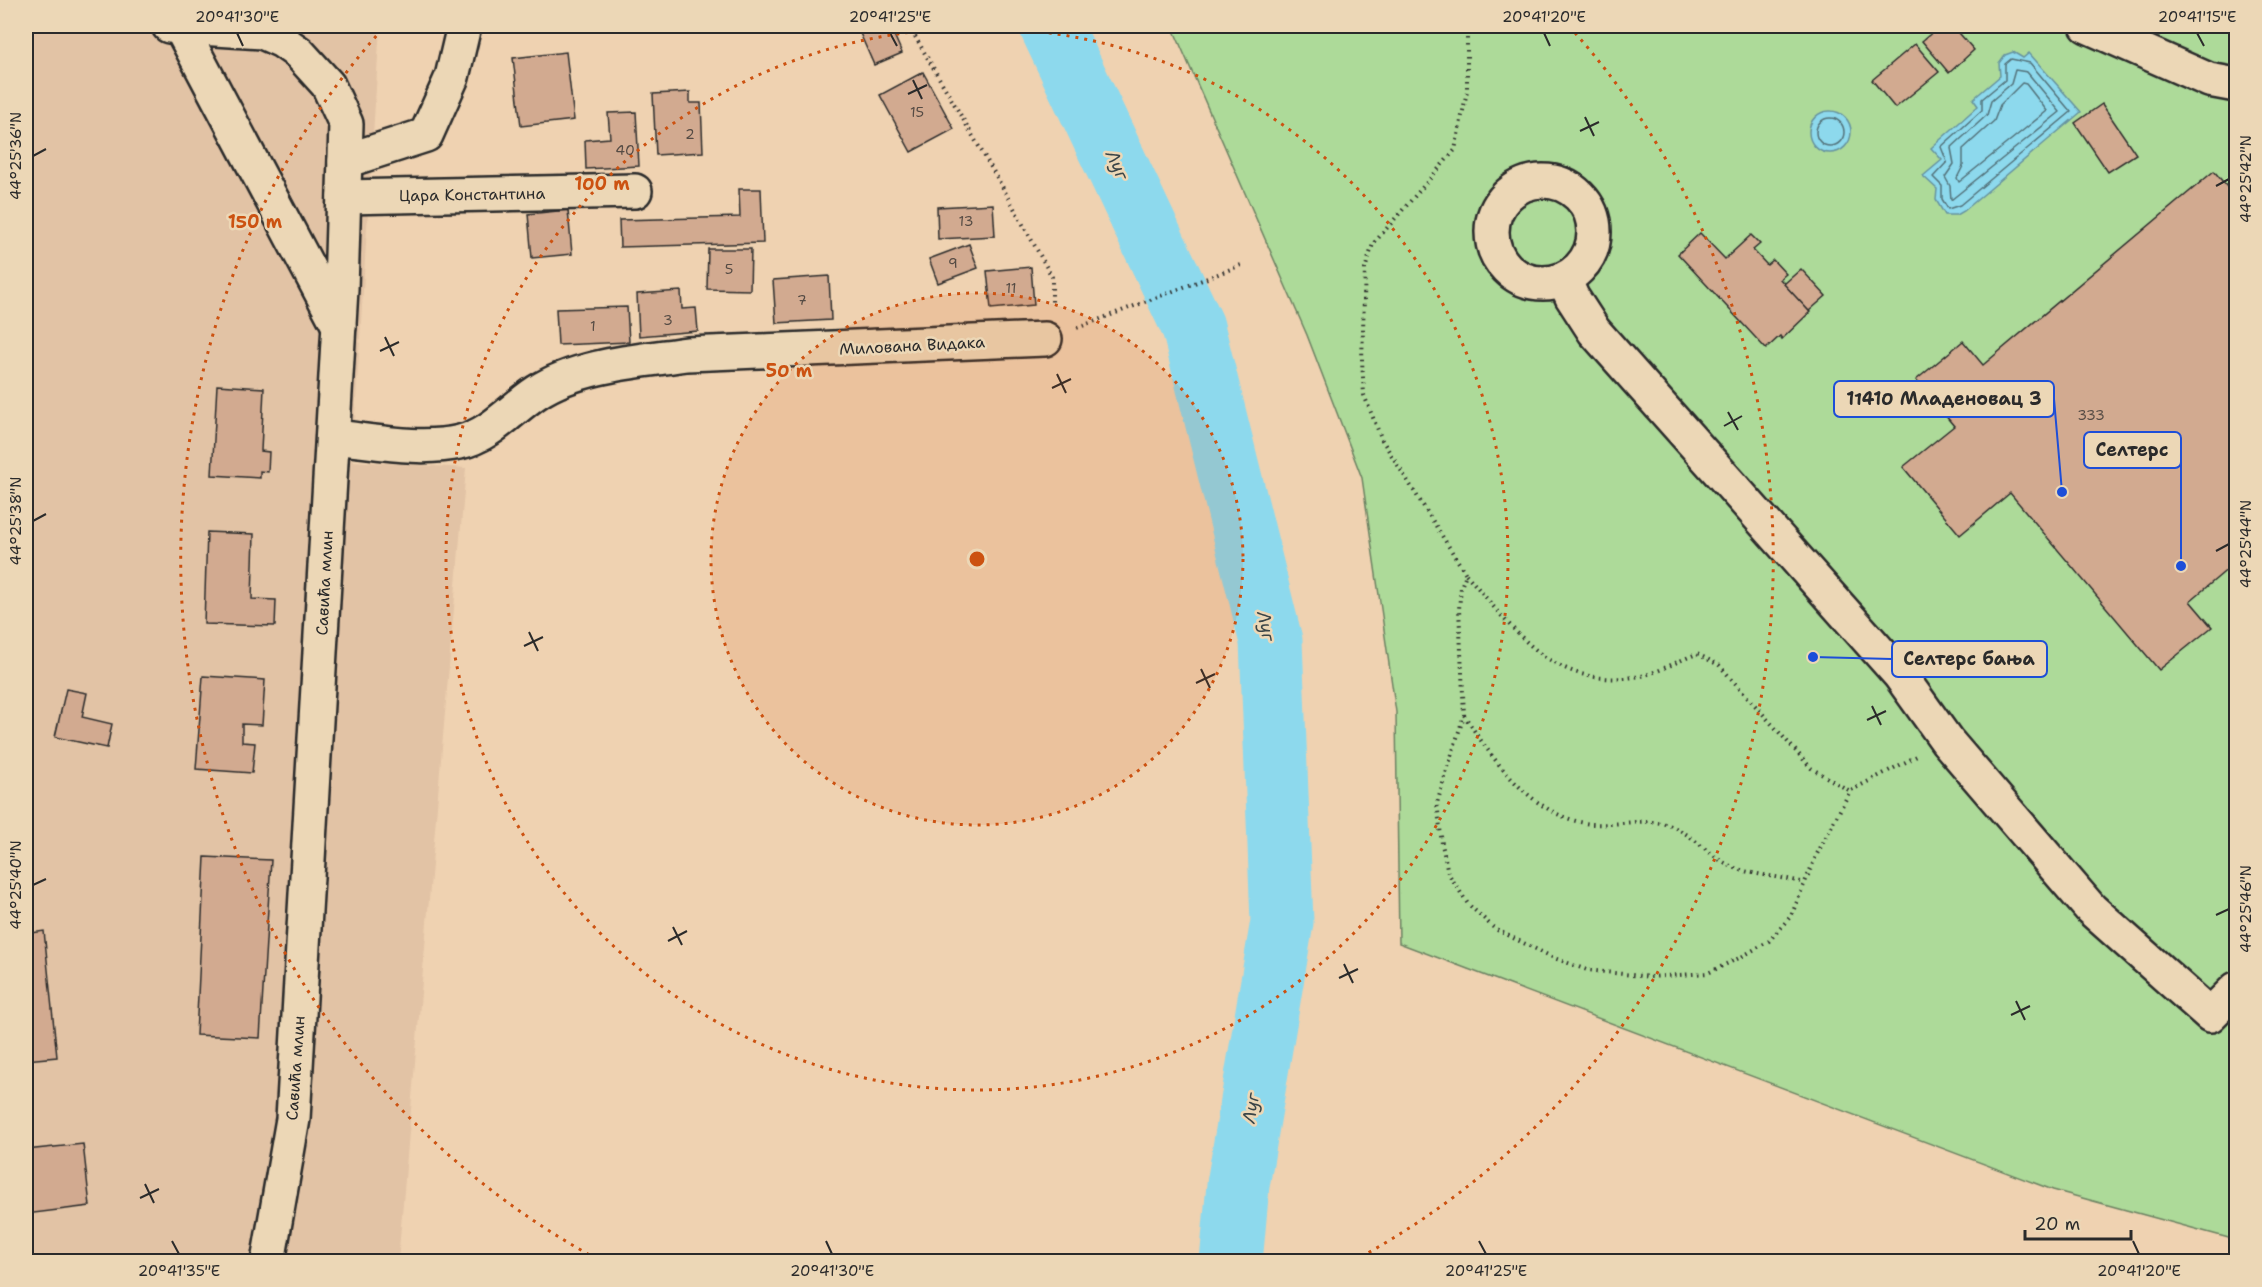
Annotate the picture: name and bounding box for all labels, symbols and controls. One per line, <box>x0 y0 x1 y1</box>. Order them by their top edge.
text: 20°41'30"E <box>195 7 279 27</box>
text: 20°41'25"E <box>849 7 931 27</box>
text: 20°41'20"E <box>1502 7 1586 27</box>
text: 20°41'15"E <box>2158 7 2236 27</box>
house number: 15 <box>910 103 924 121</box>
text: 44°25'36"N <box>6 112 26 200</box>
house number: 2 <box>685 125 695 143</box>
text: 44°25'42"N <box>2236 135 2256 223</box>
house number: 40 <box>615 141 635 159</box>
water label: Луг <box>1099 145 1135 185</box>
text: 100 m <box>574 172 630 196</box>
street label: Цара Константина <box>399 183 545 206</box>
text: 150 m <box>228 210 283 234</box>
house number: 13 <box>959 212 973 230</box>
house number: 9 <box>948 254 958 272</box>
house number: 5 <box>725 260 733 278</box>
house number: 11 <box>1005 279 1017 297</box>
house number: 7 <box>797 291 807 309</box>
house number: 3 <box>663 311 673 329</box>
house number: 1 <box>590 317 596 335</box>
street label: Милована Видака <box>839 331 985 360</box>
text: 50 m <box>766 359 813 383</box>
callout: 11410 Младеновац 3 <box>1834 381 2054 417</box>
text: 11410 Младеновац 3 <box>1846 387 2042 411</box>
house number: 333 <box>2077 406 2105 424</box>
callout: Селтерс <box>2084 432 2181 468</box>
text: Селтерс <box>2096 438 2168 462</box>
text: 44°25'38"N <box>6 477 26 565</box>
text: 44°25'44"N <box>2236 500 2256 588</box>
street label: Савића млин <box>311 530 338 636</box>
centre of rings <box>967 549 987 569</box>
water label: Луг <box>1251 608 1281 644</box>
callout: Селтерс бања <box>1892 641 2047 677</box>
text: Селтерс бања <box>1903 647 2035 671</box>
text: 44°25'40"N <box>6 840 26 930</box>
text: 44°25'46"N <box>2236 865 2256 953</box>
street label: Савића млин <box>281 1015 310 1121</box>
water label: Луг <box>1237 1090 1265 1126</box>
scale bar <box>2025 1203 2132 1241</box>
text: 20 m <box>2034 1212 2080 1236</box>
text: 20°41'35"E <box>138 1261 220 1281</box>
text: 20°41'30"E <box>790 1261 874 1281</box>
text: 20°41'25"E <box>1445 1261 1527 1281</box>
text: 20°41'20"E <box>2097 1261 2181 1281</box>

